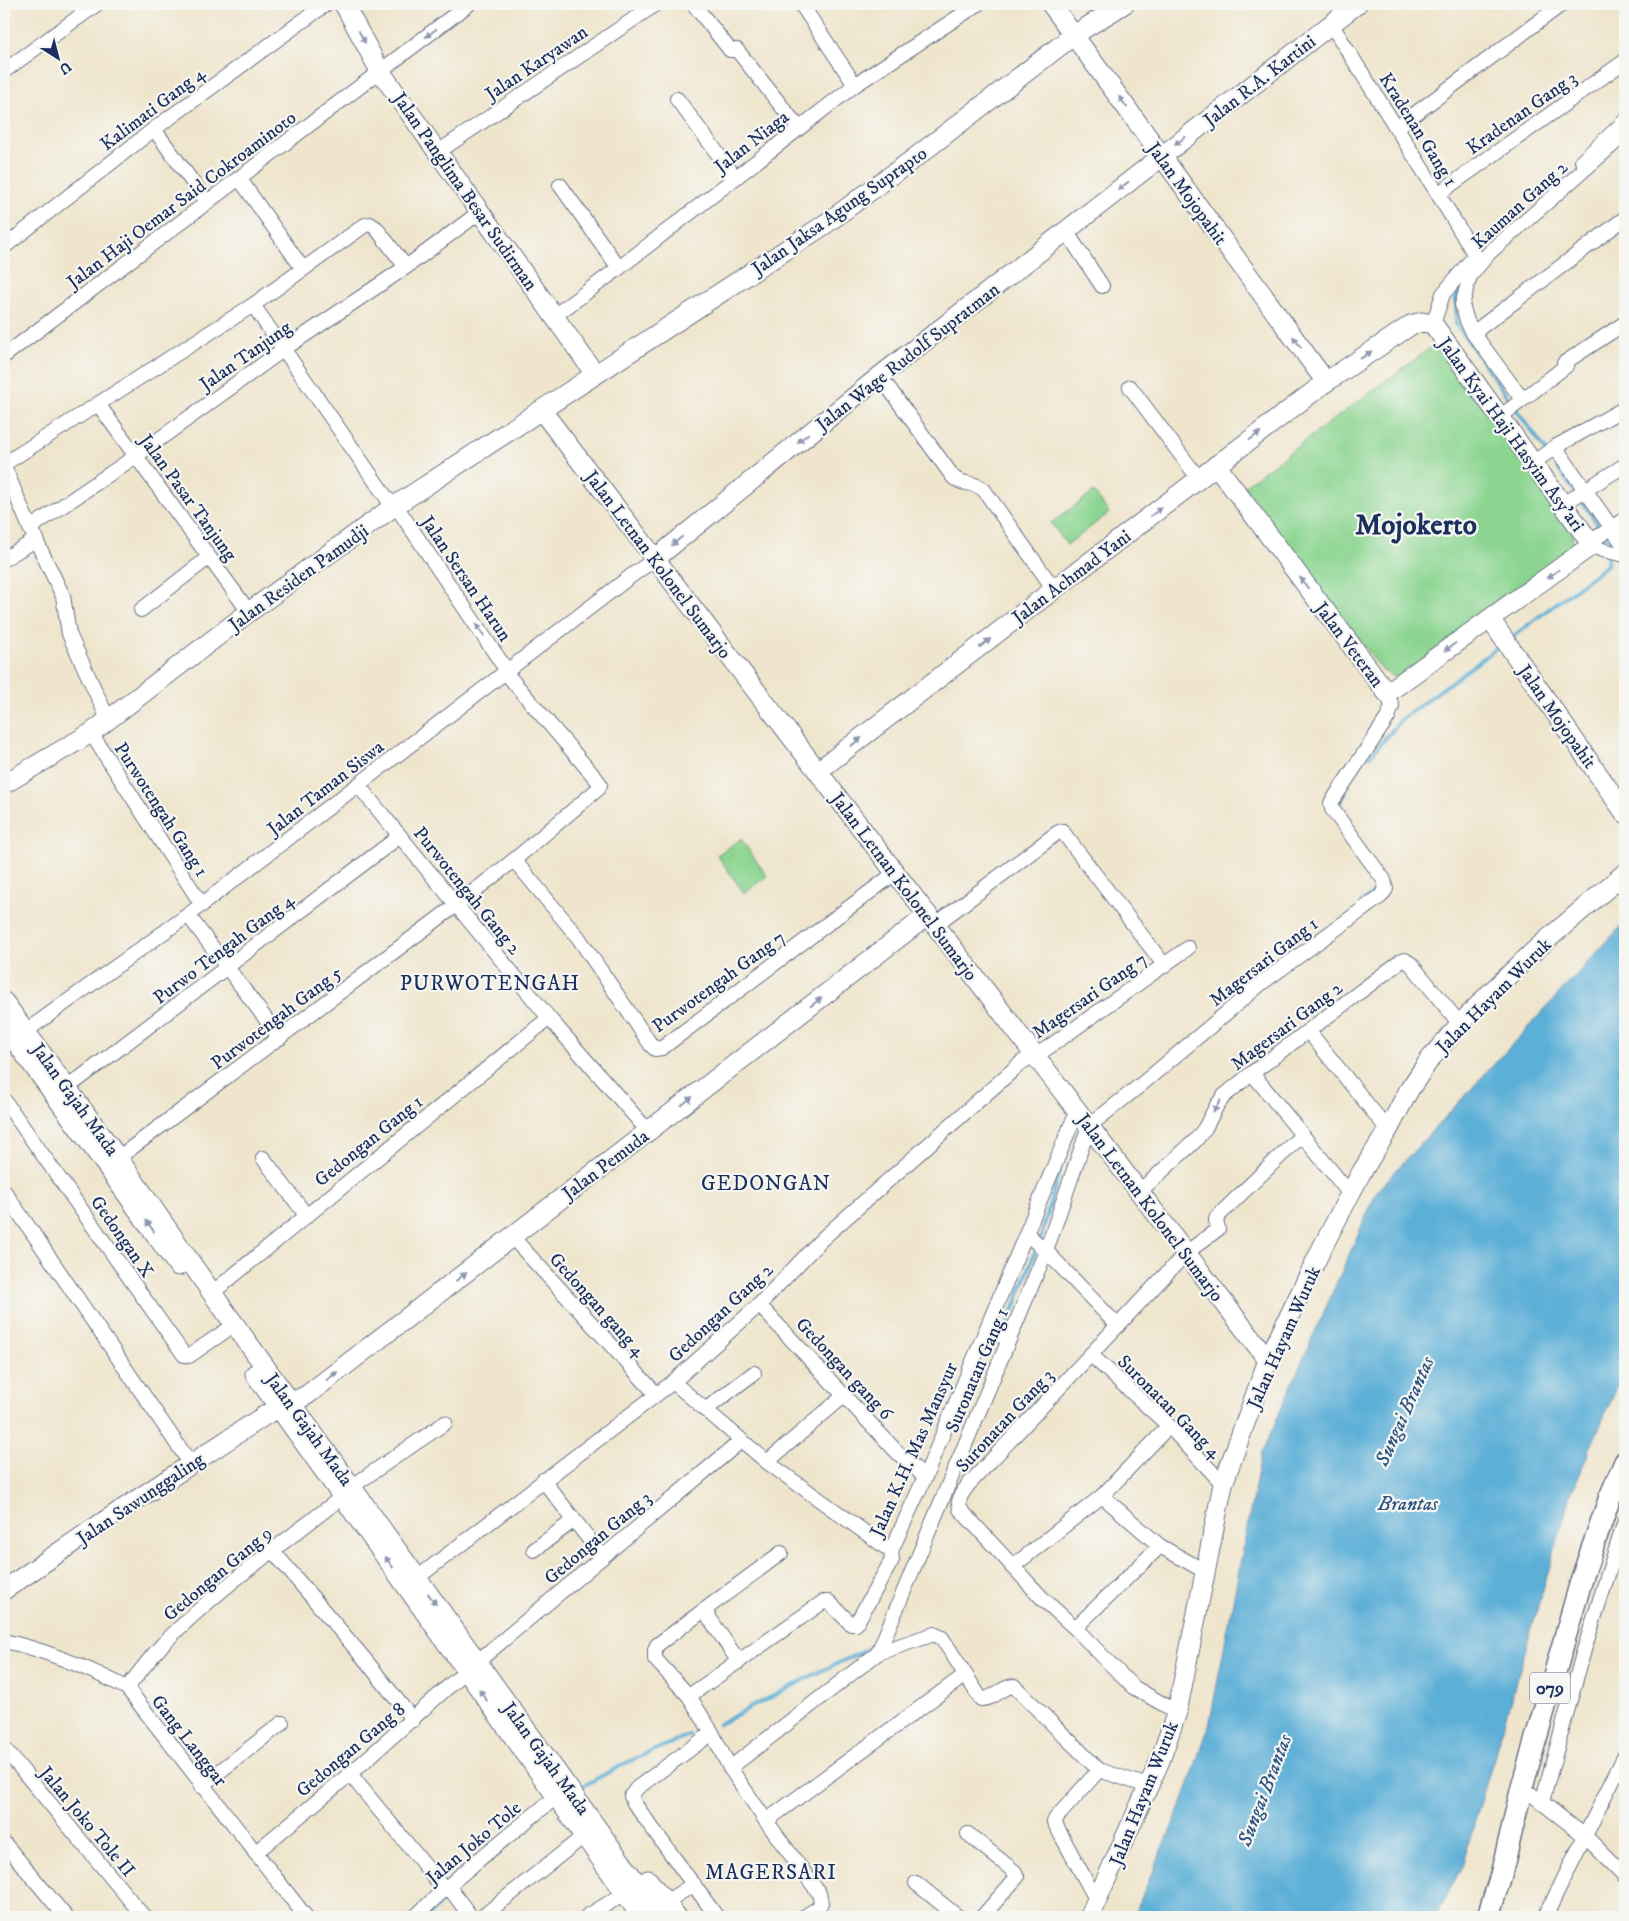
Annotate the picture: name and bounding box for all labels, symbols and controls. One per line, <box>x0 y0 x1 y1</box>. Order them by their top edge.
street label: Jalan Karyawan <box>480 20 593 107</box>
one-way arrow <box>425 28 438 39</box>
one-way arrow <box>358 30 366 45</box>
street label: Jalan R.A. Kartini <box>1198 30 1321 133</box>
north arrow <box>32 32 82 82</box>
text: U <box>55 57 75 78</box>
street label: Kalimati Gang 4 <box>96 62 211 156</box>
street label: Kradenan Gang 3 <box>1462 67 1582 160</box>
street label: Kradenan Gang 1 <box>1374 69 1462 191</box>
street label: Jalan Panglima Besar Sudirman <box>386 87 542 295</box>
one-way arrow <box>1117 96 1128 109</box>
street label: Jalan Haji Oemar Said Cokroaminoto <box>61 106 301 295</box>
street label: Jalan Niaga <box>708 106 794 180</box>
street label: Jalan Mojopahit <box>1141 136 1232 250</box>
one-way arrow <box>1174 136 1187 146</box>
street label: Jalan Jaksa Agung Suprapto <box>746 142 932 282</box>
street label: Kauman Gang 2 <box>1467 156 1573 254</box>
one-way arrow <box>1117 181 1130 192</box>
street label: Jalan Wage Rudolf Supratman <box>810 278 1004 437</box>
street label: Jalan Tanjung <box>194 316 297 397</box>
street label: Jalan Kyai Haji Hasyim Asy'ari <box>1431 332 1589 536</box>
one-way arrow <box>1292 335 1302 349</box>
one-way arrow <box>1360 350 1373 360</box>
street label: Jalan Pasar Tanjung <box>133 428 242 566</box>
one-way arrow <box>1248 430 1261 441</box>
one-way arrow <box>797 433 810 444</box>
street label: Jalan Letnan Kolonel Sumarjo <box>578 465 736 664</box>
one-way arrow <box>1149 506 1162 517</box>
district label: Mojokerto <box>1355 508 1477 544</box>
street label: Jalan Sersan Harun <box>414 510 516 646</box>
street label: Jalan Residen Pamudji <box>223 520 373 638</box>
street label: Jalan Achmad Yani <box>1006 525 1136 631</box>
one-way arrow <box>671 535 684 546</box>
one-way arrow <box>1546 569 1560 579</box>
one-way arrow <box>1299 577 1310 590</box>
street label: Jalan Veteran <box>1308 596 1388 692</box>
one-way arrow <box>475 624 485 637</box>
one-way arrow <box>978 637 991 648</box>
one-way arrow <box>1443 642 1457 652</box>
street label: Jalan Mojopahit <box>1511 659 1601 773</box>
street label: Jalan Taman Siswa <box>261 736 389 842</box>
one-way arrow <box>849 736 862 747</box>
street label: Purwotengah Gang 1 <box>109 738 213 881</box>
street label: Jalan Letnan Kolonel Sumarjo <box>824 787 982 986</box>
street label: Purwotengah Gang 2 <box>408 822 526 960</box>
street label: Purwo Tengah Gang 4 <box>149 888 300 1010</box>
street label: Magersari Gang 1 <box>1205 913 1323 1012</box>
street label: Purwotengah Gang 7 <box>648 926 790 1038</box>
street label: Jalan Hayam Wuruk <box>1430 933 1557 1060</box>
street label: Magersari Gang 7 <box>1028 948 1152 1044</box>
street label: Purwotengah Gang 5 <box>207 961 347 1075</box>
district label: PURWOTENGAH <box>400 971 580 997</box>
street label: Magersari Gang 2 <box>1226 976 1348 1076</box>
one-way arrow <box>809 997 822 1007</box>
street label: Jalan Gajah Mada <box>25 1037 123 1161</box>
street label: Gedongan Gang 1 <box>310 1090 428 1192</box>
one-way arrow <box>680 1096 693 1107</box>
one-way arrow <box>1212 1099 1222 1112</box>
street label: Jalan Letnan Kolonel Sumarjo <box>1070 1108 1228 1307</box>
street label: Jalan Pemuda <box>556 1125 654 1206</box>
district label: GEDONGAN <box>701 1171 831 1197</box>
street label: Gedongan X <box>85 1191 159 1283</box>
one-way arrow <box>144 1220 155 1233</box>
street label: Gedongan gang 4 <box>544 1248 651 1363</box>
street label: Gedongan Gang 2 <box>664 1258 779 1368</box>
street label: Jalan Hayam Wuruk <box>1242 1262 1326 1414</box>
one-way arrow <box>454 1272 467 1283</box>
street label: Suronatan Gang 1 <box>941 1305 1014 1436</box>
street label: Gedongan gang 6 <box>791 1313 898 1426</box>
street label: Suronatan Gang 4 <box>1112 1350 1226 1464</box>
water label: Sungai Brantas <box>1370 1352 1441 1471</box>
street label: Jalan K.H. Mas Mansyur <box>865 1359 963 1542</box>
street label: Suronatan Gang 3 <box>951 1364 1059 1478</box>
street label: Jalan Gajah Mada <box>259 1367 357 1491</box>
one-way arrow <box>325 1371 338 1382</box>
street label: Jalan Sawunggaling <box>71 1448 209 1551</box>
street label: Gedongan Gang 3 <box>540 1487 656 1590</box>
water label: Brantas <box>1377 1492 1439 1517</box>
street label: Gedongan Gang 9 <box>159 1522 277 1626</box>
one-way arrow <box>384 1555 394 1569</box>
one-way arrow <box>427 1592 437 1606</box>
road number: 079 <box>1530 1672 1570 1704</box>
one-way arrow <box>478 1688 488 1701</box>
street label: Gang Langgar <box>146 1691 232 1791</box>
street label: Jalan Gajah Mada <box>496 1696 594 1820</box>
street label: Gedongan Gang 8 <box>292 1698 410 1802</box>
street label: Jalan Hayam Wuruk <box>1104 1717 1184 1871</box>
water label: Sungai Brantas <box>1232 1730 1298 1851</box>
street label: Jalan Joko Tole II <box>33 1761 140 1882</box>
street label: Jalan Joko Tole <box>420 1797 526 1891</box>
district label: MAGERSARI <box>705 1860 837 1886</box>

